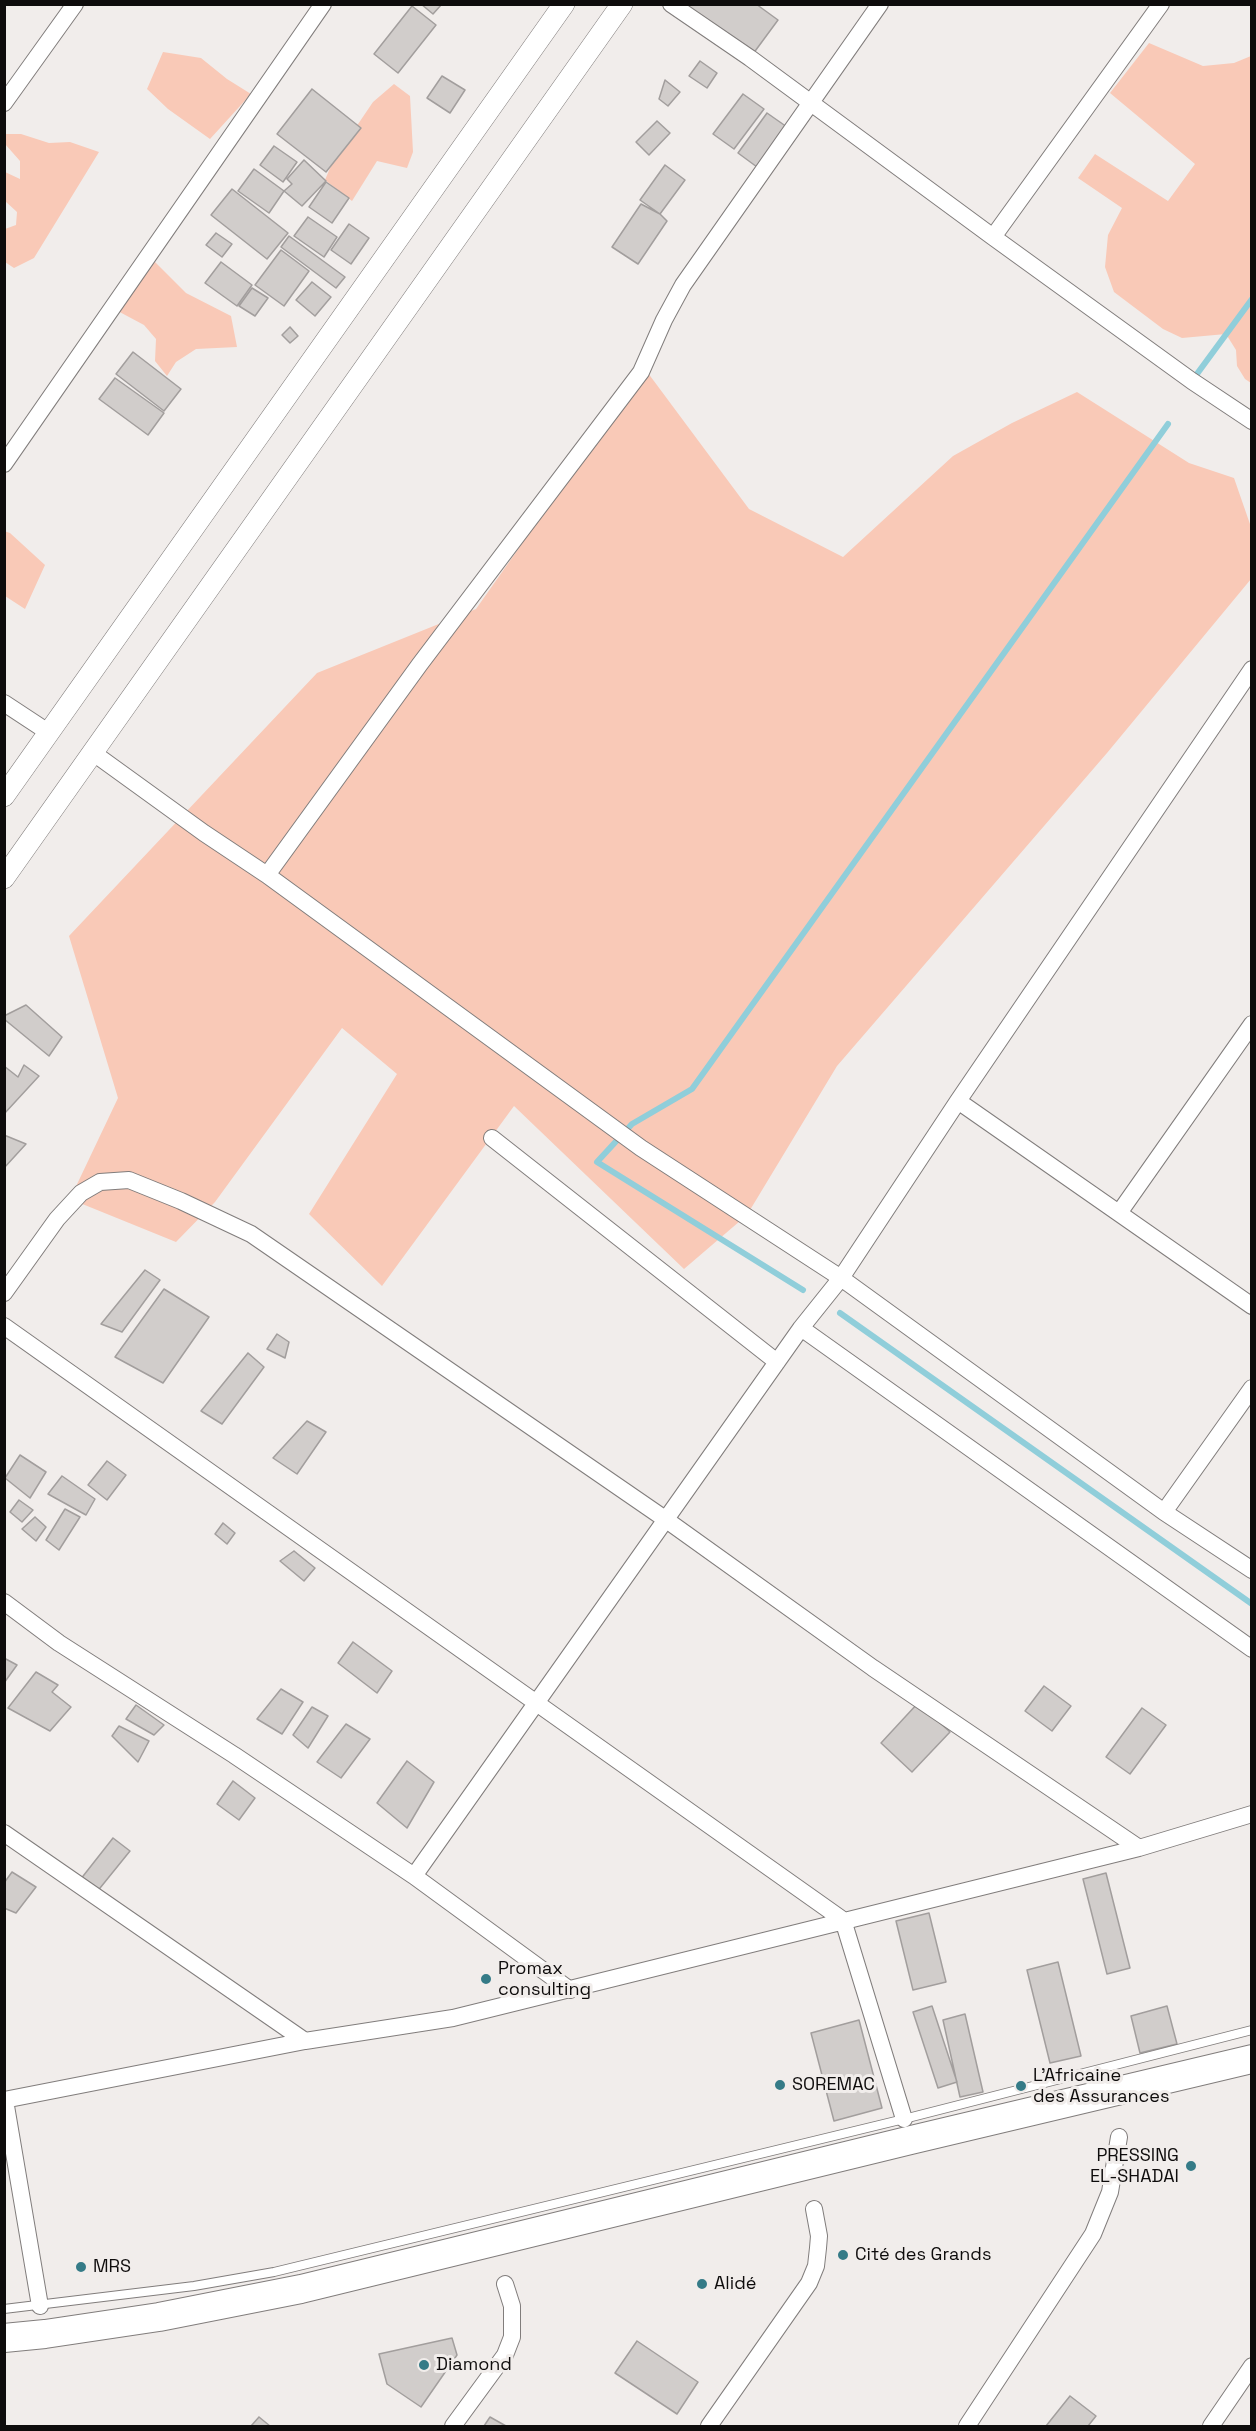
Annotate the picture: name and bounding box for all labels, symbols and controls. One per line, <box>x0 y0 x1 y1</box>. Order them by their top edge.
place label: Promax consulting <box>498 1958 591 2000</box>
marker: Promax consulting <box>479 1972 493 1986</box>
place label: L'Africaine des Assurances <box>1033 2065 1169 2108</box>
place label: SOREMAC <box>792 2074 875 2096</box>
marker: SOREMAC <box>773 2078 787 2092</box>
marker: L'Africaine des Assurances <box>1014 2079 1028 2093</box>
place label: PRESSING EL-SHADAI <box>1090 2145 1179 2188</box>
marker: PRESSING EL-SHADAI <box>1184 2159 1198 2173</box>
place label: Cité des Grands <box>855 2244 991 2266</box>
marker: Cité des Grands <box>836 2248 850 2262</box>
place label: MRS <box>93 2256 131 2278</box>
marker: MRS <box>74 2260 88 2274</box>
place label: Alidé <box>714 2273 756 2295</box>
marker: Alidé <box>695 2277 709 2291</box>
place label: Diamond <box>436 2354 512 2376</box>
marker: Diamond <box>417 2358 431 2372</box>

